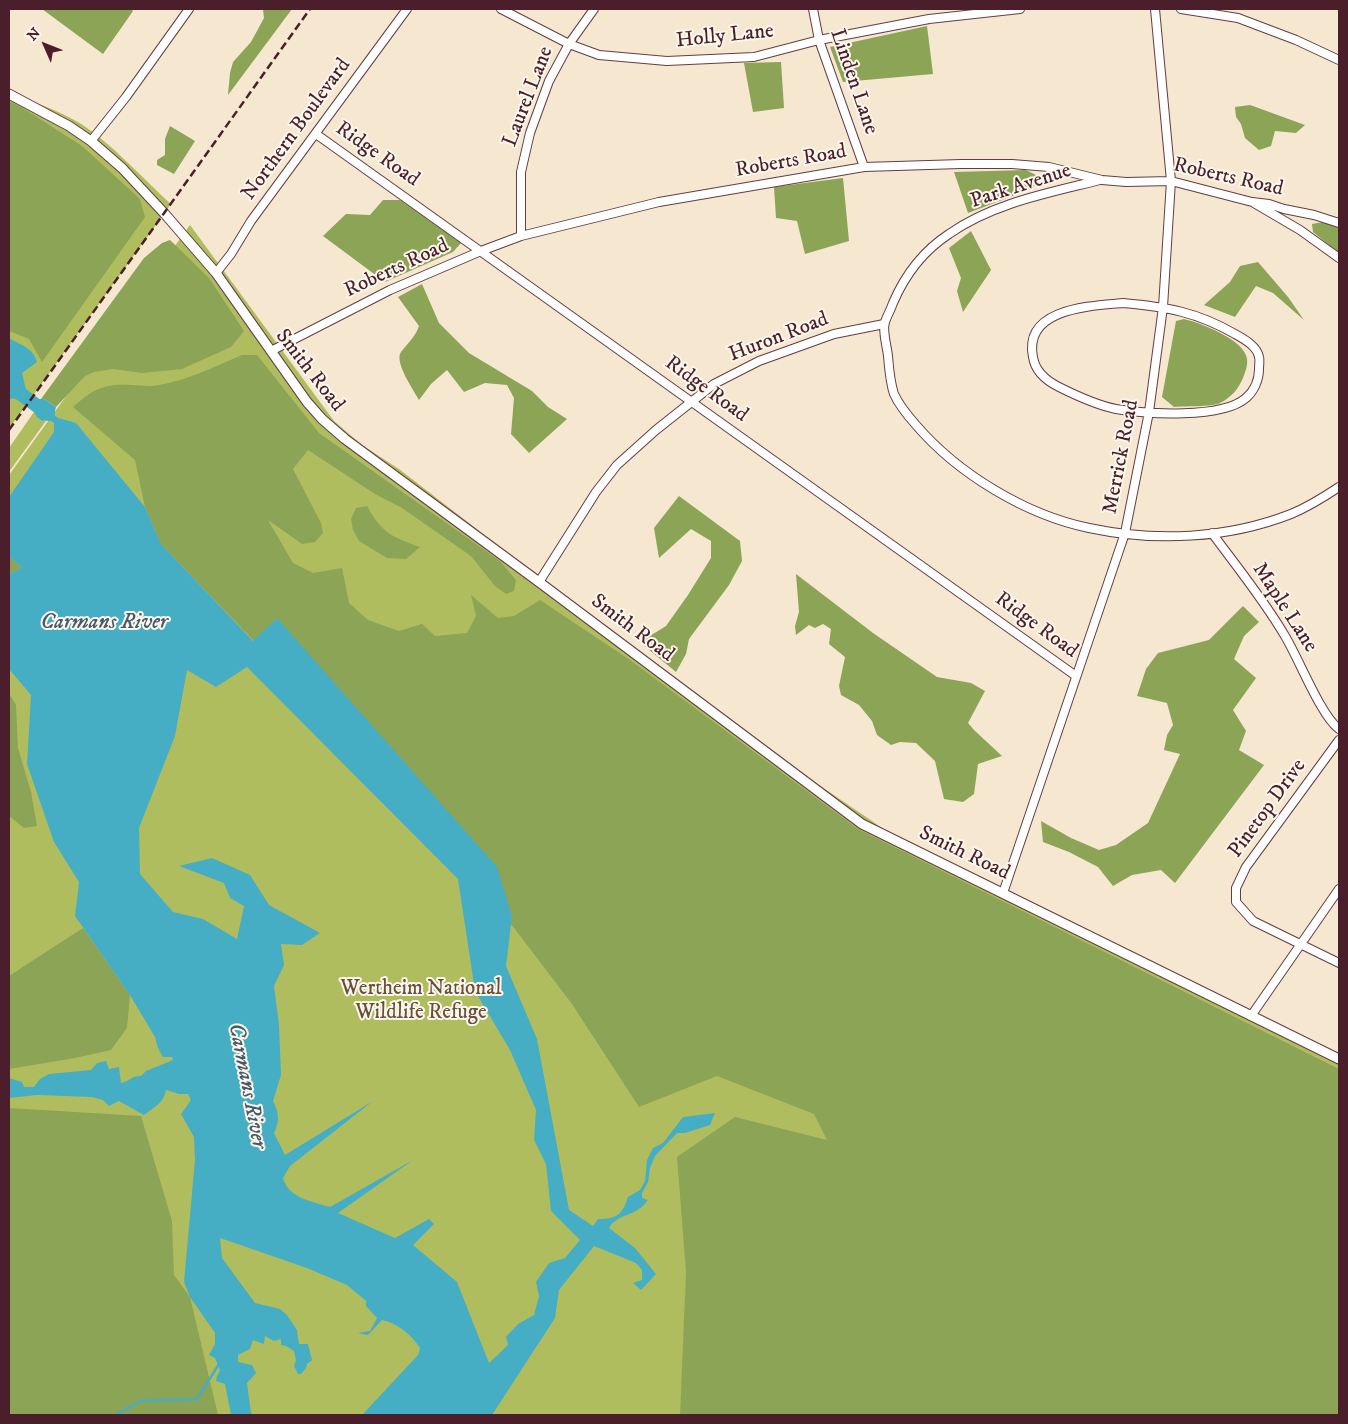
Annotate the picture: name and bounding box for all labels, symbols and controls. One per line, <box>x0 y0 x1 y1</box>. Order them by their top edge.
street label: Holly Lane <box>675 19 775 55</box>
north arrow <box>20 20 70 70</box>
text: N <box>24 24 45 45</box>
street label: Linden Lane <box>823 26 883 138</box>
street label: Laurel Lane <box>498 43 560 151</box>
street label: Northern Boulevard <box>237 54 357 206</box>
street label: Ridge Road <box>330 117 424 193</box>
street label: Roberts Road <box>734 140 848 184</box>
street label: Roberts Road <box>1171 153 1285 203</box>
street label: Park Avenue <box>968 159 1074 215</box>
street label: Roberts Road <box>341 234 453 304</box>
street label: Huron Road <box>726 308 832 368</box>
street label: Smith Road <box>269 325 349 417</box>
street label: Ridge Road <box>659 351 753 429</box>
street label: Merrick Road <box>1099 398 1145 516</box>
street label: Maple Lane <box>1246 559 1322 657</box>
street label: Ridge Road <box>989 587 1083 665</box>
street label: Smith Road <box>585 589 679 669</box>
water label: Carmans River <box>40 610 168 636</box>
street label: Pinetop Drive <box>1224 755 1312 863</box>
street label: Smith Road <box>915 821 1013 887</box>
park label: Wertheim National Wildlife Refuge <box>340 977 502 1027</box>
water label: Carmans River <box>221 1021 271 1151</box>

